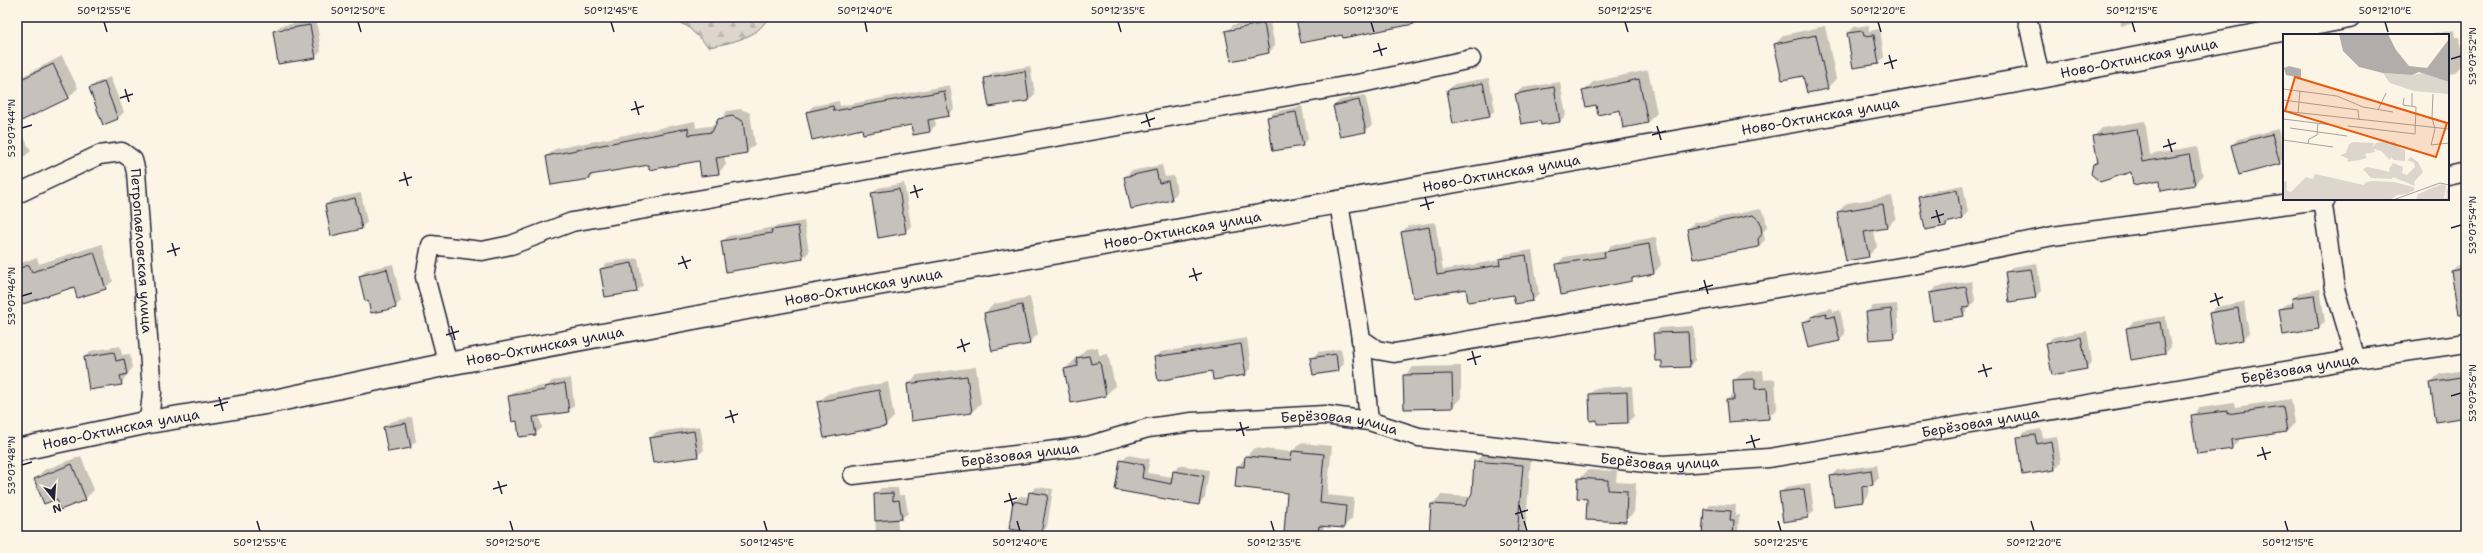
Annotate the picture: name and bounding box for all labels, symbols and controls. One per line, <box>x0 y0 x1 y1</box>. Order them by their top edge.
text: 50°12'55"E <box>77 4 131 17</box>
text: 50°12'50"E <box>331 4 385 17</box>
text: 50°12'45"E <box>584 4 638 17</box>
text: 50°12'40"E <box>837 4 893 17</box>
text: 50°12'35"E <box>1091 4 1145 17</box>
text: 50°12'30"E <box>1343 4 1399 17</box>
text: 50°12'25"E <box>1598 4 1652 17</box>
text: 50°12'20"E <box>1850 4 1906 17</box>
text: 50°12'15"E <box>2106 4 2158 17</box>
text: 50°12'10"E <box>2359 4 2411 17</box>
text: 53°07'52"N <box>2466 27 2479 85</box>
street label: Ново-Охтинская улица <box>2059 34 2219 82</box>
inset map <box>2283 34 2449 200</box>
street label: Ново-Охтинская улица <box>1740 93 1901 139</box>
text: 53°07'44"N <box>5 99 18 157</box>
street label: Ново-Охтинская улица <box>1421 150 1582 196</box>
street label: Петропавловская улица <box>127 168 157 334</box>
text: 53°07'54"N <box>2466 196 2479 254</box>
street label: Ново-Охтинская улица <box>1102 207 1263 253</box>
street label: Ново-Охтинская улица <box>783 264 944 310</box>
text: 53°07'46"N <box>5 267 18 325</box>
street label: Ново-Охтинская улица <box>464 322 625 369</box>
street label: Берёзовая улица <box>2240 350 2360 387</box>
text: 53°07'56"N <box>2466 364 2479 422</box>
street label: Берёзовая улица <box>1920 404 2041 441</box>
street label: Ново-Охтинская улица <box>41 405 201 453</box>
street label: Берёзовая улица <box>1280 406 1401 439</box>
text: 53°07'48"N <box>5 436 18 494</box>
street label: Берёзовая улица <box>960 438 1080 471</box>
street label: Берёзовая улица <box>1599 449 1720 474</box>
north arrow <box>34 479 74 519</box>
text: N <box>50 500 63 517</box>
text: 50°12'55"E <box>233 536 287 549</box>
text: 50°12'50"E <box>486 536 540 549</box>
text: 50°12'45"E <box>740 536 794 549</box>
text: 50°12'40"E <box>992 536 1048 549</box>
text: 50°12'35"E <box>1247 536 1301 549</box>
text: 50°12'30"E <box>1499 536 1555 549</box>
text: 50°12'25"E <box>1754 536 1808 549</box>
text: 50°12'20"E <box>2006 536 2062 549</box>
text: 50°12'15"E <box>2262 536 2314 549</box>

